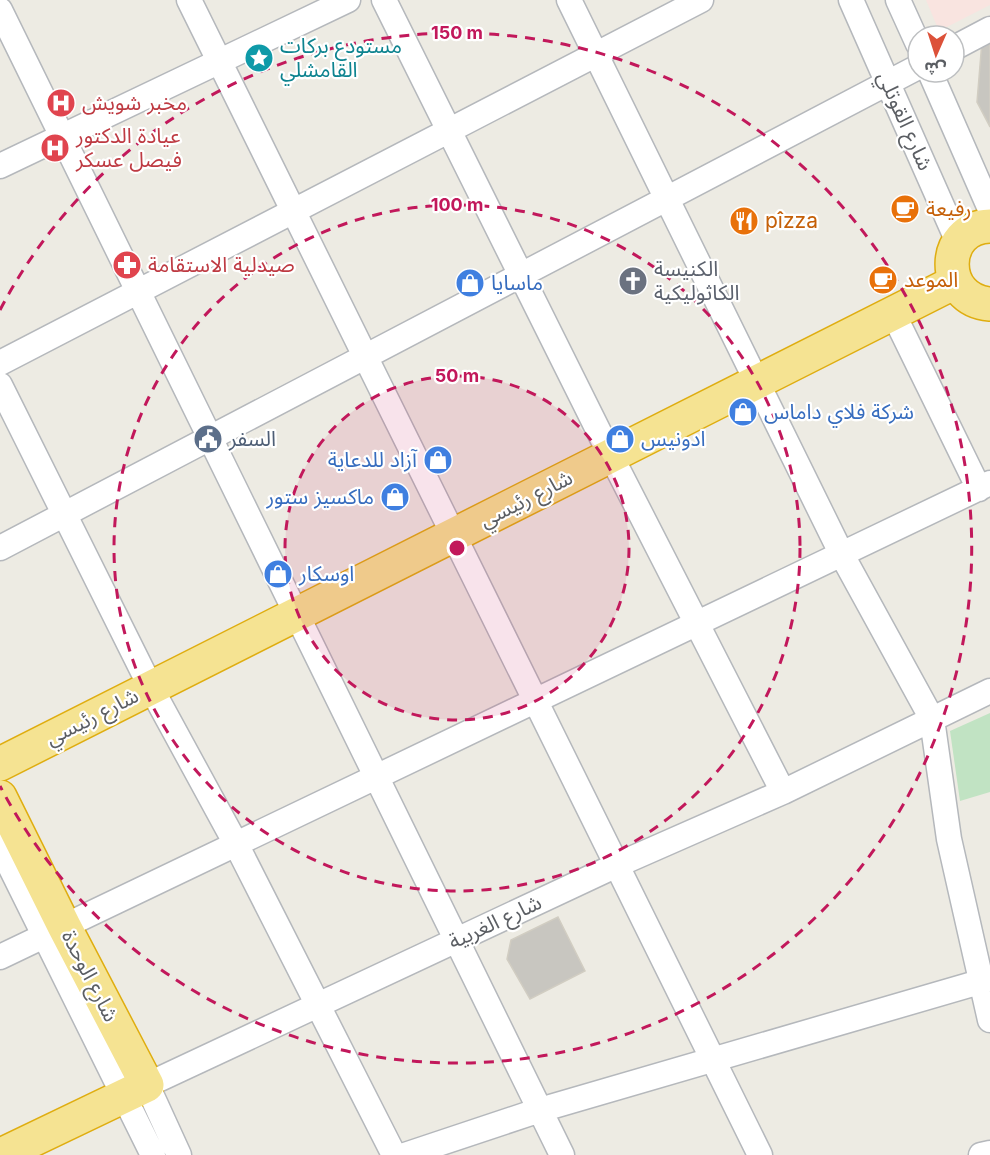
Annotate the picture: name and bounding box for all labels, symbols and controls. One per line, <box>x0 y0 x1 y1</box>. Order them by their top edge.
text: 150 m <box>431 22 483 43</box>
north arrow <box>906 24 966 84</box>
place label: مستودع بركات القامشلي <box>280 33 402 86</box>
place icon: مستودع بركات القامشلي <box>243 42 275 74</box>
street label: شارع القوتلي <box>872 68 938 174</box>
hospital icon: مخبر شويش <box>45 87 77 119</box>
place label: مخبر شويش <box>82 90 187 115</box>
place label: عيادة الدكتور فيصل عسكر <box>75 123 182 172</box>
hospital icon: عيادة الدكتور فيصل عسكر <box>39 132 71 164</box>
cafe icon: رفيعة <box>889 193 921 225</box>
text: 100 m <box>431 194 483 215</box>
place label: رفيعة <box>926 196 971 221</box>
restaurant icon: pîzza <box>728 205 760 237</box>
place label: pîzza <box>765 208 818 233</box>
pharmacy icon: صيدلية الاستقامة <box>111 249 143 281</box>
place label: صيدلية الاستقامة <box>148 252 295 277</box>
place label: الكنيسة الكاثوليكية <box>654 256 739 305</box>
cafe icon: الموعد <box>867 264 899 296</box>
church icon: الكنيسة الكاثوليكية <box>617 265 649 297</box>
shop icon: ماسايا <box>454 267 486 299</box>
place label: الموعد <box>904 267 958 292</box>
place label: ماسايا <box>491 270 543 295</box>
text: 50 m <box>435 365 479 386</box>
shop icon: شركة فلاي داماس <box>727 396 759 428</box>
place label: شركة فلاي داماس <box>764 399 914 428</box>
public building icon: السفر <box>192 423 224 455</box>
shop icon: ادونيس <box>604 423 636 455</box>
place label: السفر <box>228 426 276 451</box>
place label: ادونيس <box>641 426 706 451</box>
shop icon: آزاد للدعاية <box>422 444 454 476</box>
place label: آزاد للدعاية <box>328 447 418 472</box>
street label: شارع رئيسي <box>475 465 578 536</box>
shop icon: ماكسيز ستور <box>379 481 411 513</box>
place label: ماكسيز ستور <box>265 484 374 509</box>
centre of rings <box>447 538 467 558</box>
shop icon: اوسكار <box>262 558 294 590</box>
place label: اوسكار <box>298 561 354 586</box>
street label: شارع رئيسي <box>41 683 144 754</box>
street label: شارع الغربية <box>444 889 546 957</box>
street label: شارع الوحدة <box>54 926 124 1027</box>

